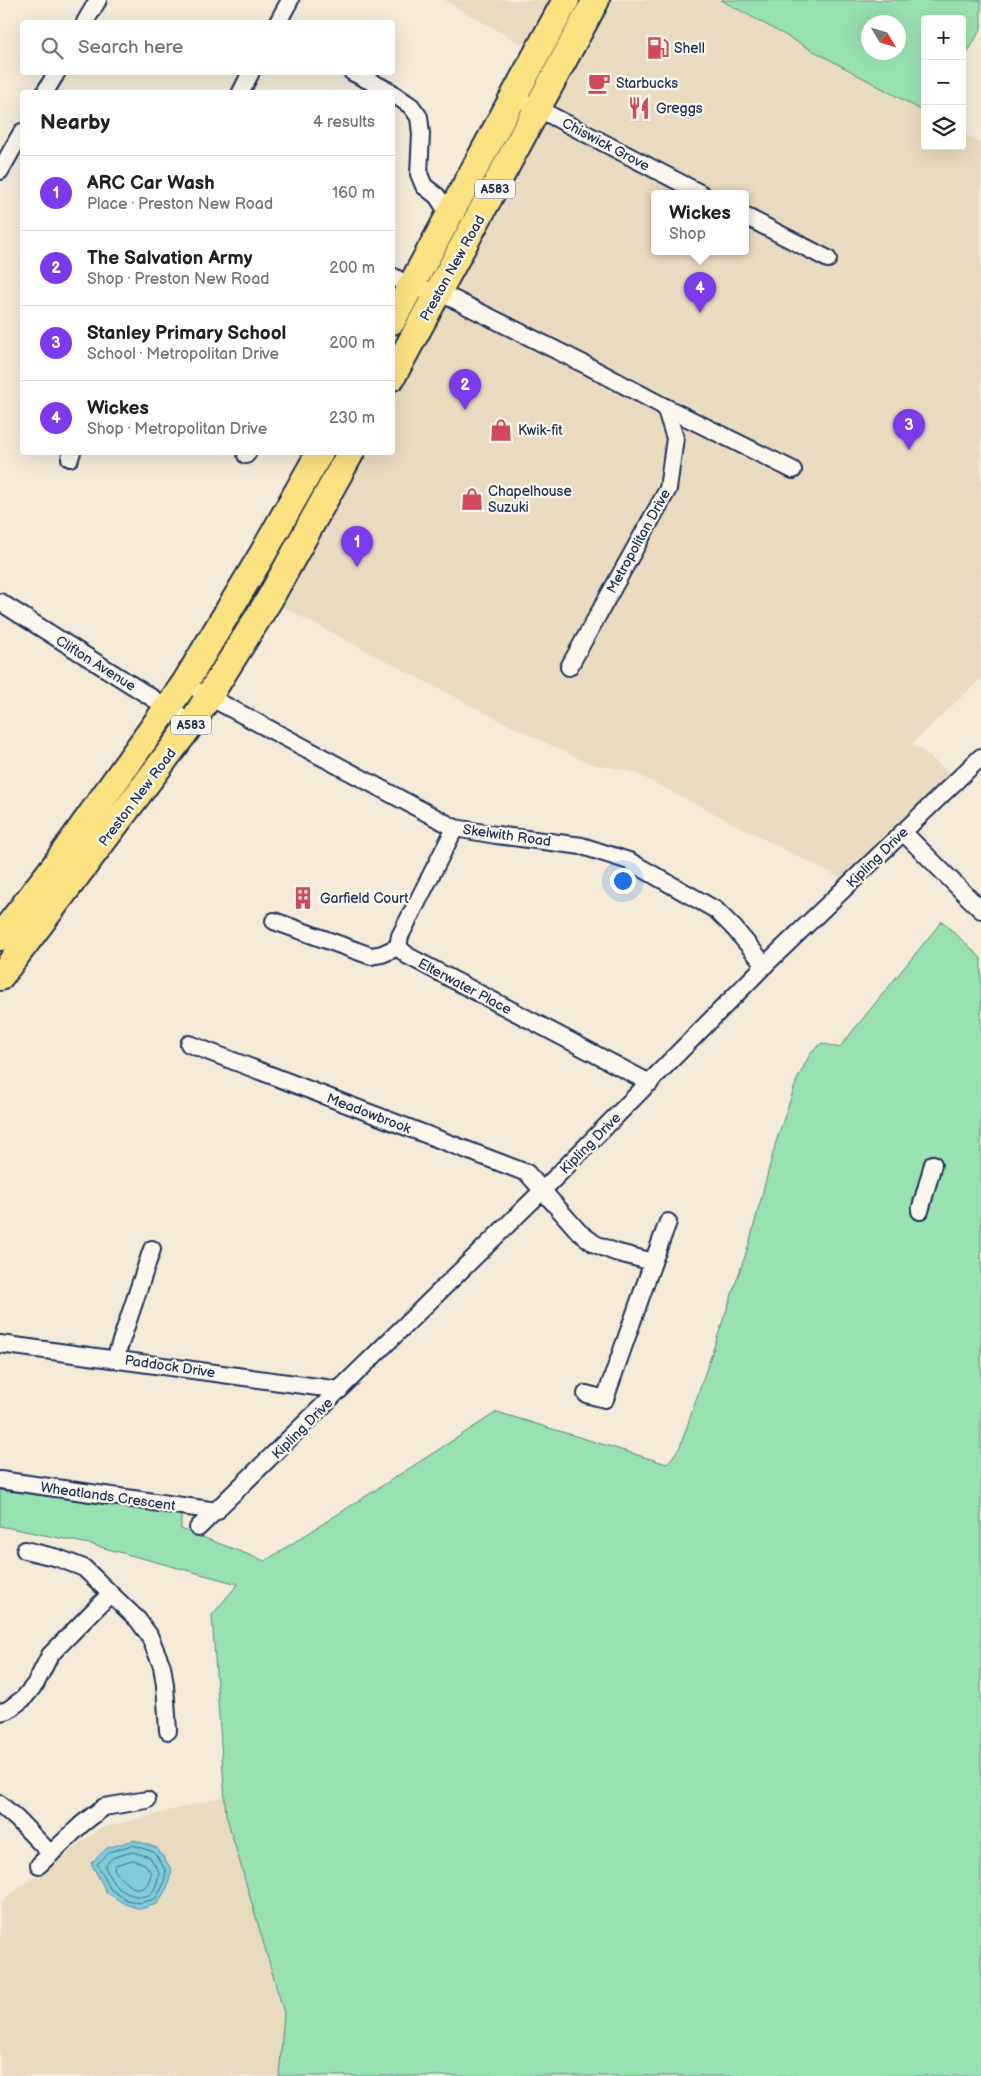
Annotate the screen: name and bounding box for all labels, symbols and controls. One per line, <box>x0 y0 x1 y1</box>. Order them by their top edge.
north arrow <box>861 15 906 60</box>
map controls <box>921 15 966 150</box>
button: + <box>921 15 966 60</box>
search box <box>20 20 395 75</box>
icon: search <box>38 34 66 62</box>
fuel station icon: Shell <box>645 35 671 61</box>
text: Search here <box>78 36 183 59</box>
place label: Shell <box>674 40 705 57</box>
button: − <box>921 60 966 105</box>
cafe icon: Starbucks <box>586 70 612 96</box>
place label: Starbucks <box>616 75 678 92</box>
restaurant icon: Greggs <box>626 95 652 121</box>
place label: Greggs <box>656 100 703 117</box>
button: layers <box>921 105 966 150</box>
text: Nearby <box>40 110 110 135</box>
text: 4 results <box>313 113 375 132</box>
street label: Chiswick Grove <box>559 114 652 175</box>
text: ARC Car Wash <box>87 172 215 195</box>
road number: A583 <box>475 180 515 198</box>
text: 1 <box>53 184 59 203</box>
text: 160 m <box>332 184 375 203</box>
popup <box>651 190 749 255</box>
text: Place · Preston New Road <box>87 195 273 214</box>
text: Wickes <box>669 202 731 225</box>
street label: Preston New Road <box>416 212 489 324</box>
text: Shop <box>669 225 706 244</box>
text: The Salvation Army <box>87 247 252 270</box>
text: 2 <box>51 259 61 278</box>
text: 200 m <box>329 259 375 278</box>
text: Shop · Preston New Road <box>87 270 269 289</box>
pin: 4 <box>684 272 716 313</box>
text: Stanley Primary School <box>87 322 286 345</box>
text: 3 <box>51 334 61 353</box>
text: 200 m <box>329 334 375 353</box>
text: School · Metropolitan Drive <box>87 345 279 364</box>
pin: 2 <box>449 369 481 410</box>
text: Wickes <box>87 397 149 420</box>
text: 4 <box>51 409 61 428</box>
text: 230 m <box>329 409 375 428</box>
pin: 3 <box>893 409 925 450</box>
shop icon: Kwik-fit <box>488 417 514 443</box>
text: Shop · Metropolitan Drive <box>87 420 267 439</box>
place label: Kwik-fit <box>518 422 563 439</box>
place label: Chapelhouse Suzuki <box>488 483 572 516</box>
shop icon: Chapelhouse Suzuki <box>459 486 485 512</box>
street label: Metropolitan Drive <box>603 486 674 596</box>
pin: 1 <box>341 526 373 567</box>
street label: Clifton Avenue <box>53 632 139 695</box>
road number: A583 <box>171 716 211 734</box>
street label: Preston New Road <box>95 745 180 850</box>
street label: Skelwith Road <box>462 821 552 850</box>
street label: Kipling Drive <box>843 824 912 891</box>
your location <box>610 868 636 894</box>
building icon: Garfield Court <box>290 885 316 911</box>
place label: Garfield Court <box>320 890 409 907</box>
street label: Elterwater Place <box>415 955 514 1018</box>
street label: Meadowbrook <box>324 1090 414 1137</box>
street label: Kipling Drive <box>556 1109 624 1177</box>
street label: Paddock Drive <box>124 1352 216 1381</box>
street label: Kipling Drive <box>268 1394 336 1462</box>
street label: Wheatlands Crescent <box>39 1479 177 1514</box>

